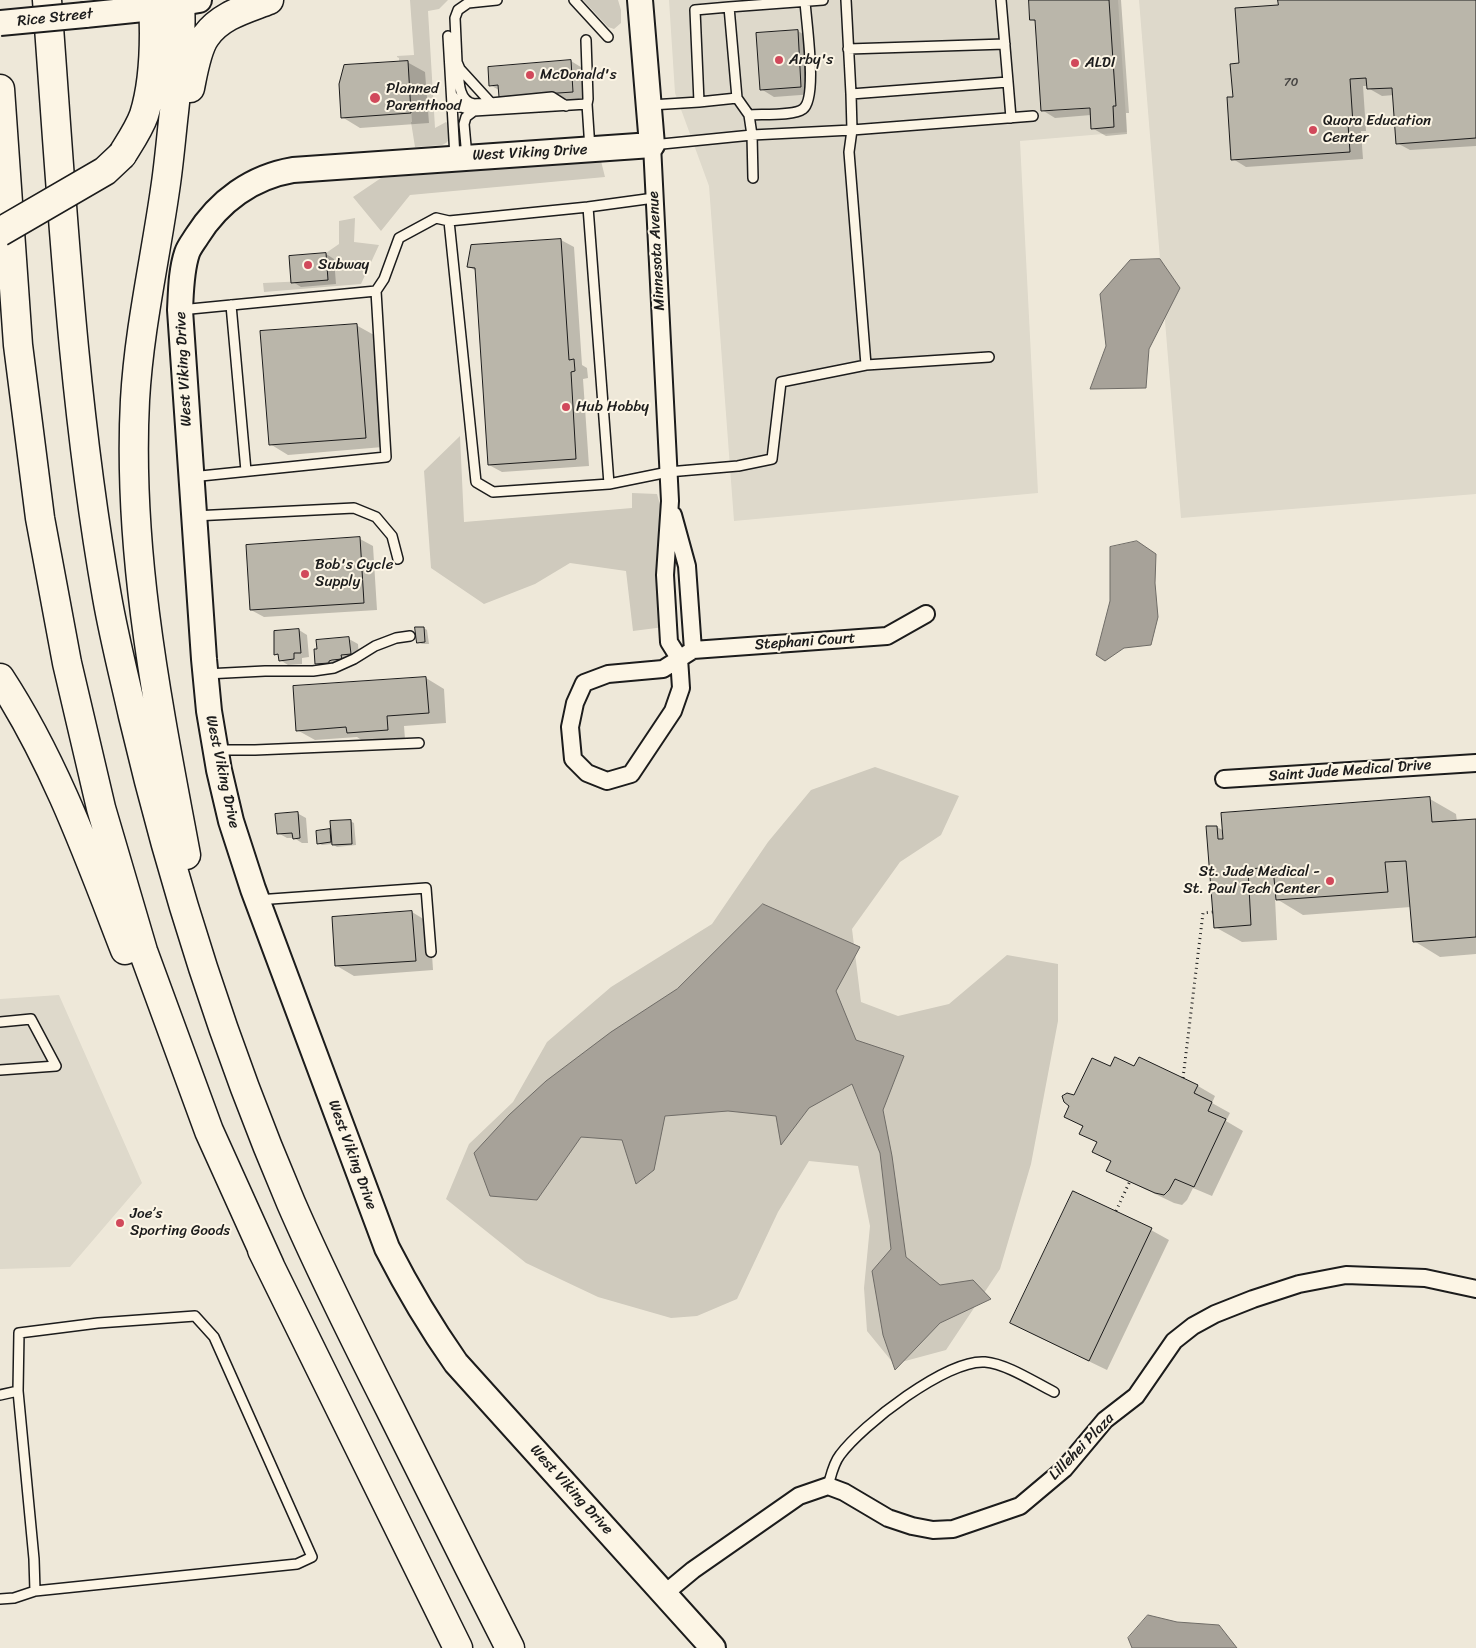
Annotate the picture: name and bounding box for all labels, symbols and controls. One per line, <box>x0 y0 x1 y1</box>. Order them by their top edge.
street label: Rice Street <box>16 5 94 31</box>
place label: Arby's <box>789 51 833 69</box>
marker: Arby's <box>773 54 785 66</box>
place label: ALDI <box>1085 54 1115 72</box>
marker: ALDI <box>1069 57 1081 69</box>
place label: McDonald's <box>540 66 617 84</box>
marker: McDonald's <box>524 69 536 81</box>
house number: 70 <box>1284 76 1298 90</box>
place label: Planned Parenthood <box>386 80 461 115</box>
marker: Planned Parenthood <box>368 91 382 105</box>
place label: Quora Education Center <box>1323 112 1431 147</box>
marker: Quora Education Center <box>1307 124 1319 136</box>
street label: West Viking Drive <box>472 141 588 165</box>
street label: Minnesota Avenue <box>645 191 669 311</box>
place label: Subway <box>318 256 369 274</box>
marker: Subway <box>302 259 314 271</box>
street label: West Viking Drive <box>172 311 196 427</box>
place label: Hub Hobby <box>576 398 649 416</box>
marker: Hub Hobby <box>560 401 572 413</box>
place label: Bob's Cycle Supply <box>315 556 393 591</box>
marker: Bob's Cycle Supply <box>299 568 311 580</box>
street label: Stephani Court <box>754 630 856 654</box>
street label: West Viking Drive <box>201 714 243 830</box>
street label: Saint Jude Medical Drive <box>1268 756 1432 786</box>
place label: St. Jude Medical - St. Paul Tech Center <box>1183 863 1320 898</box>
marker: St. Jude Medical - St. Paul Tech Center <box>1324 875 1336 887</box>
street label: West Viking Drive <box>324 1098 380 1212</box>
place label: Joe’s Sporting Goods <box>130 1205 230 1240</box>
marker: Joe’s Sporting Goods <box>114 1217 126 1229</box>
street label: Lillehei Plaza <box>1046 1410 1118 1484</box>
street label: West Viking Drive <box>526 1441 616 1539</box>

